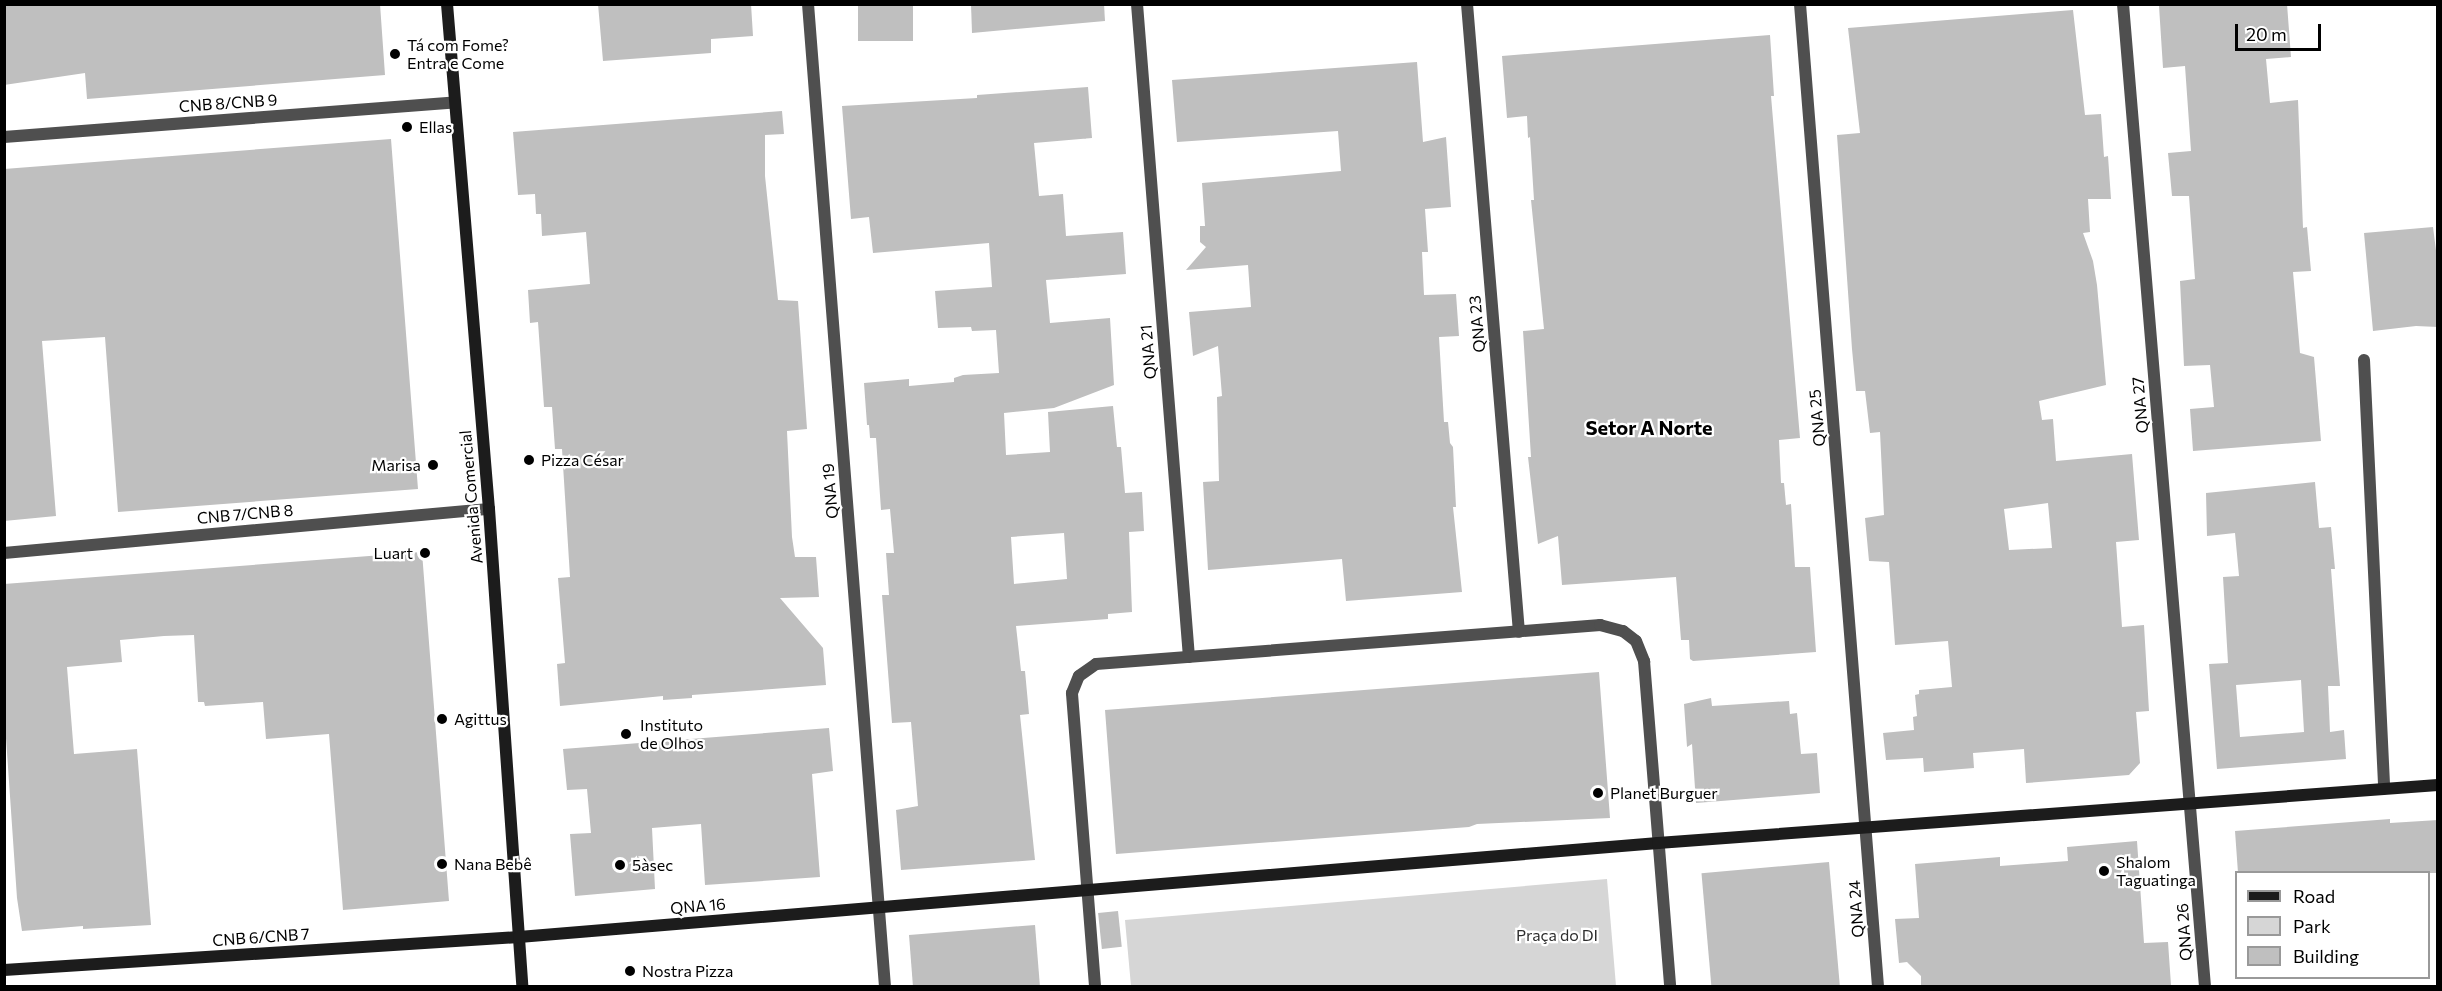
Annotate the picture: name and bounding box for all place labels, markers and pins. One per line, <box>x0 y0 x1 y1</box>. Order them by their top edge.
place label: Tá com Fome? Entra e Come <box>407 35 509 73</box>
marker: Tá com Fome? Entra e Come <box>388 47 402 61</box>
place label: Ellas <box>419 117 452 137</box>
marker: Ellas <box>400 120 414 134</box>
place label: Pizza César <box>541 450 624 470</box>
marker: Pizza César <box>522 453 536 467</box>
place label: Marisa <box>371 455 421 475</box>
marker: Marisa <box>426 458 440 472</box>
place label: Luart <box>374 543 413 563</box>
marker: Luart <box>418 546 432 560</box>
place label: Agittus <box>454 709 507 729</box>
marker: Agittus <box>435 712 449 726</box>
place label: Instituto de Olhos <box>640 715 704 753</box>
marker: Instituto de Olhos <box>617 725 635 743</box>
place label: Planet Burguer <box>1610 783 1718 803</box>
marker: Planet Burguer <box>1591 786 1605 800</box>
place label: Shalom Taguatinga <box>2116 852 2196 890</box>
place label: Nana Bebê <box>454 854 532 874</box>
place label: 5àsec <box>632 855 673 875</box>
marker: Nana Bebê <box>435 857 449 871</box>
marker: 5àsec <box>613 858 627 872</box>
marker: Shalom Taguatinga <box>2097 864 2111 878</box>
place label: Nostra Pizza <box>642 961 733 981</box>
marker: Nostra Pizza <box>623 964 637 978</box>

